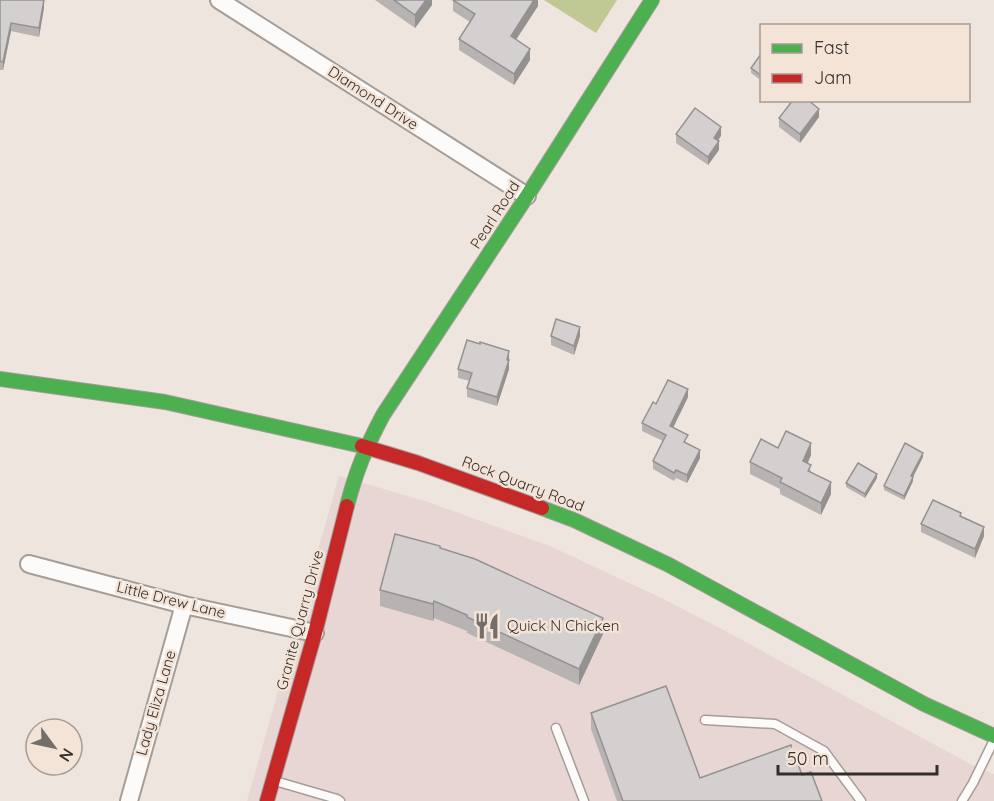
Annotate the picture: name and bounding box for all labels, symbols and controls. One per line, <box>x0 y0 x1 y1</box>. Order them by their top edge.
legend <box>760 24 970 102</box>
text: Fast <box>814 36 849 59</box>
street label: Diamond Drive <box>325 61 422 134</box>
text: Jam <box>814 66 852 89</box>
street label: Pearl Road <box>466 177 524 252</box>
street label: Rock Quarry Road <box>459 451 587 516</box>
street label: Granite Quarry Drive <box>272 548 327 692</box>
street label: Little Drew Lane <box>115 577 228 622</box>
restaurant icon: Quick N Chicken <box>472 611 502 641</box>
place label: Quick N Chicken <box>507 616 619 635</box>
street label: Lady Eliza Lane <box>131 648 180 758</box>
north arrow <box>24 717 84 777</box>
scale bar <box>778 738 937 776</box>
text: N <box>55 745 78 766</box>
text: 50 m <box>787 747 829 770</box>

